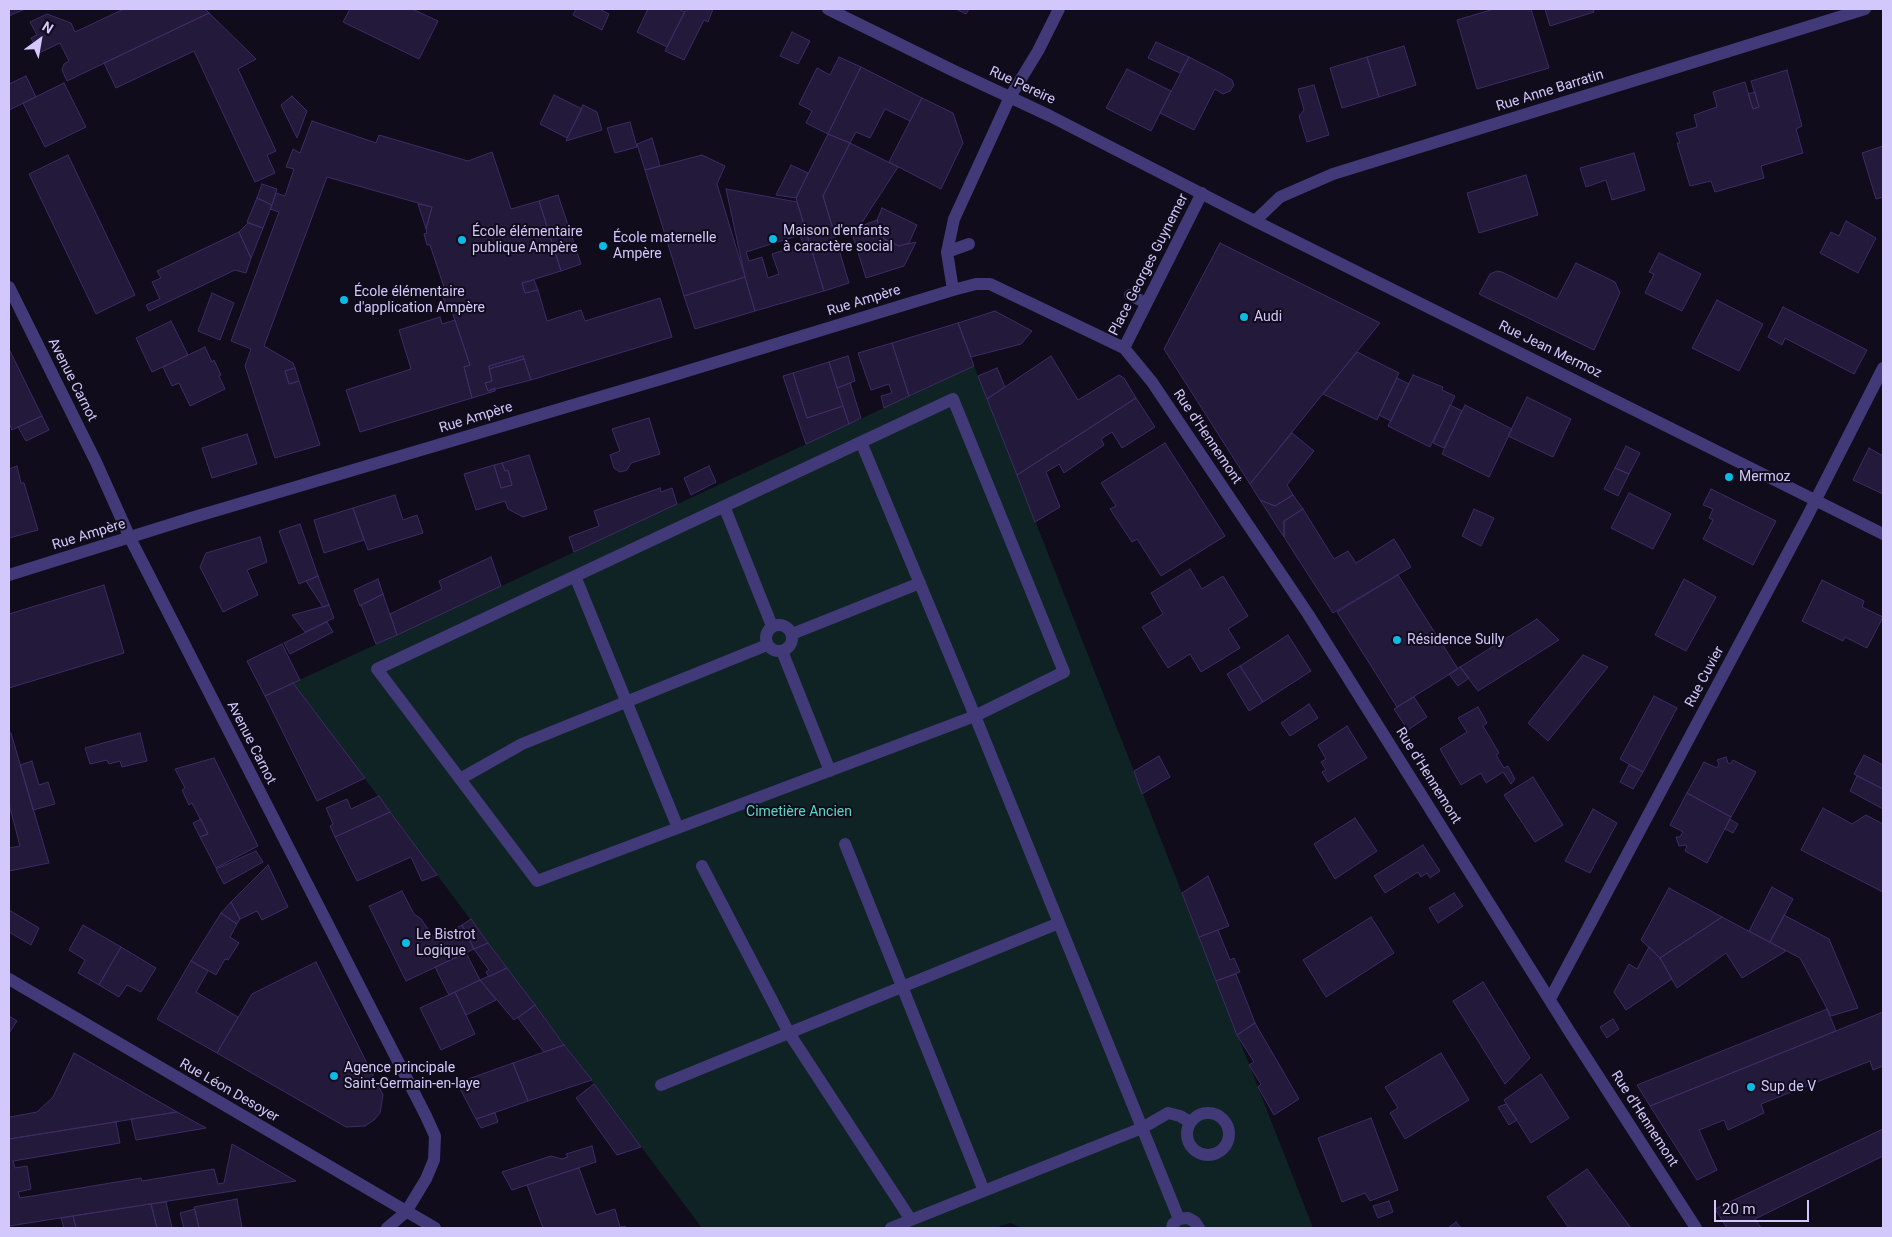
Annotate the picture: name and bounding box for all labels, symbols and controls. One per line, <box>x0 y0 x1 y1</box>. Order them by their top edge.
north arrow <box>15 15 65 65</box>
text: N <box>40 18 56 37</box>
street label: Rue Pereire <box>986 63 1058 109</box>
street label: Rue Anne Barratin <box>1494 67 1606 115</box>
street label: Place Georges Guynemer <box>1106 191 1192 339</box>
place label: Maison d'enfants à caractère social <box>783 223 893 256</box>
place label: École élémentaire publique Ampère <box>472 224 583 256</box>
place label: École maternelle Ampère <box>613 230 716 262</box>
marker: Maison d'enfants à caractère social <box>767 233 779 245</box>
marker: École élémentaire publique Ampère <box>456 234 468 246</box>
marker: École maternelle Ampère <box>597 240 609 252</box>
street label: Rue Ampère <box>825 282 903 320</box>
place label: École élémentaire d'application Ampère <box>354 284 485 316</box>
marker: École élémentaire d'application Ampère <box>338 294 350 306</box>
place label: Audi <box>1254 309 1282 325</box>
marker: Audi <box>1238 311 1250 323</box>
street label: Rue Jean Mermoz <box>1496 318 1604 382</box>
street label: Avenue Carnot <box>44 336 100 424</box>
street label: Rue d'Hennemont <box>1169 387 1245 487</box>
street label: Rue Ampère <box>437 399 515 437</box>
place label: Mermoz <box>1739 469 1790 485</box>
marker: Mermoz <box>1723 471 1735 483</box>
street label: Rue Ampère <box>50 516 128 554</box>
place label: Résidence Sully <box>1407 632 1504 648</box>
marker: Résidence Sully <box>1391 634 1403 646</box>
street label: Rue Cuvier <box>1682 644 1728 710</box>
street label: Avenue Carnot <box>223 699 279 787</box>
street label: Rue d'Hennemont <box>1392 725 1464 827</box>
park label: Cimetière Ancien <box>746 804 852 820</box>
place label: Le Bistrot Logique <box>416 927 476 960</box>
marker: Le Bistrot Logique <box>400 937 412 949</box>
street label: Rue Léon Desoyer <box>176 1056 282 1126</box>
place label: Agence principale Saint-Germain-en-laye <box>344 1060 480 1092</box>
street label: Rue d'Hennemont <box>1607 1068 1681 1170</box>
marker: Agence principale Saint-Germain-en-laye <box>328 1070 340 1082</box>
place label: Sup de V <box>1761 1079 1816 1095</box>
marker: Sup de V <box>1745 1081 1757 1093</box>
scale bar <box>1717 1190 1812 1222</box>
text: 20 m <box>1722 1200 1756 1218</box>

